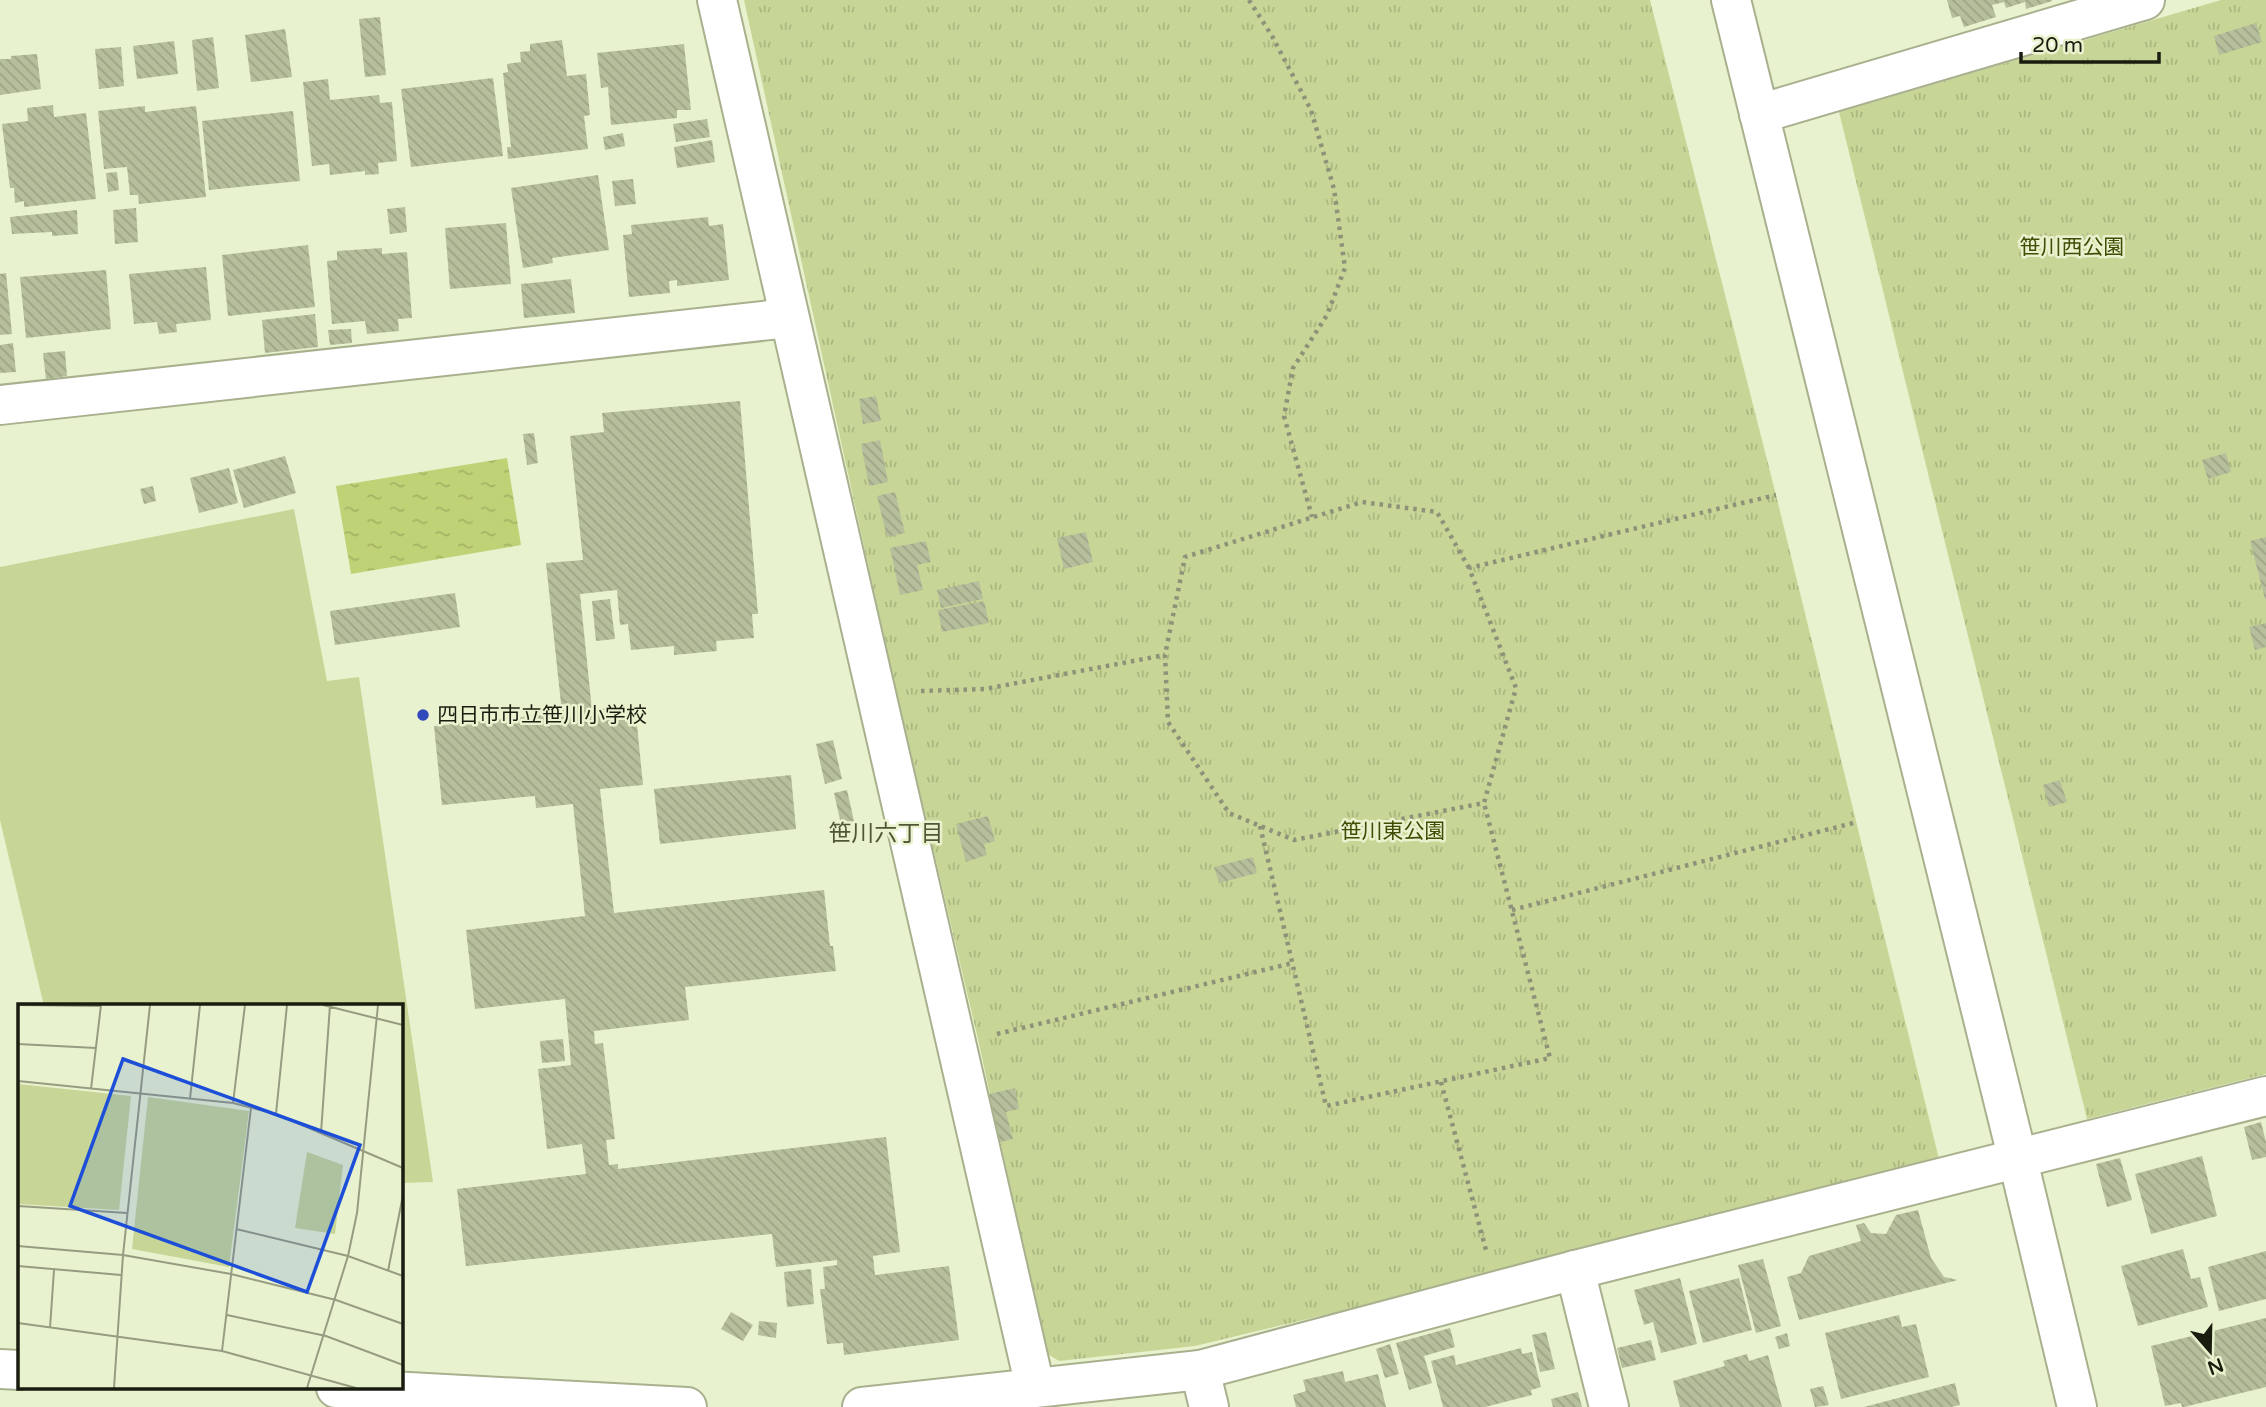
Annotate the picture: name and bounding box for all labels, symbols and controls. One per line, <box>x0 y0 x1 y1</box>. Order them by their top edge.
scale bar <box>2021 21 2159 65</box>
text: 20 m <box>2032 33 2083 58</box>
park label: 笹川西公園 <box>2020 235 2125 260</box>
place label: 四日市市立笹川小学校 <box>437 703 647 728</box>
marker: 四日市市立笹川小学校 <box>415 707 431 723</box>
park label: 笹川東公園 <box>1341 819 1446 844</box>
district label: 笹川六丁目 <box>829 820 944 848</box>
inset map <box>18 1004 402 1390</box>
north arrow <box>2175 1316 2245 1386</box>
text: N <box>2205 1353 2226 1379</box>

